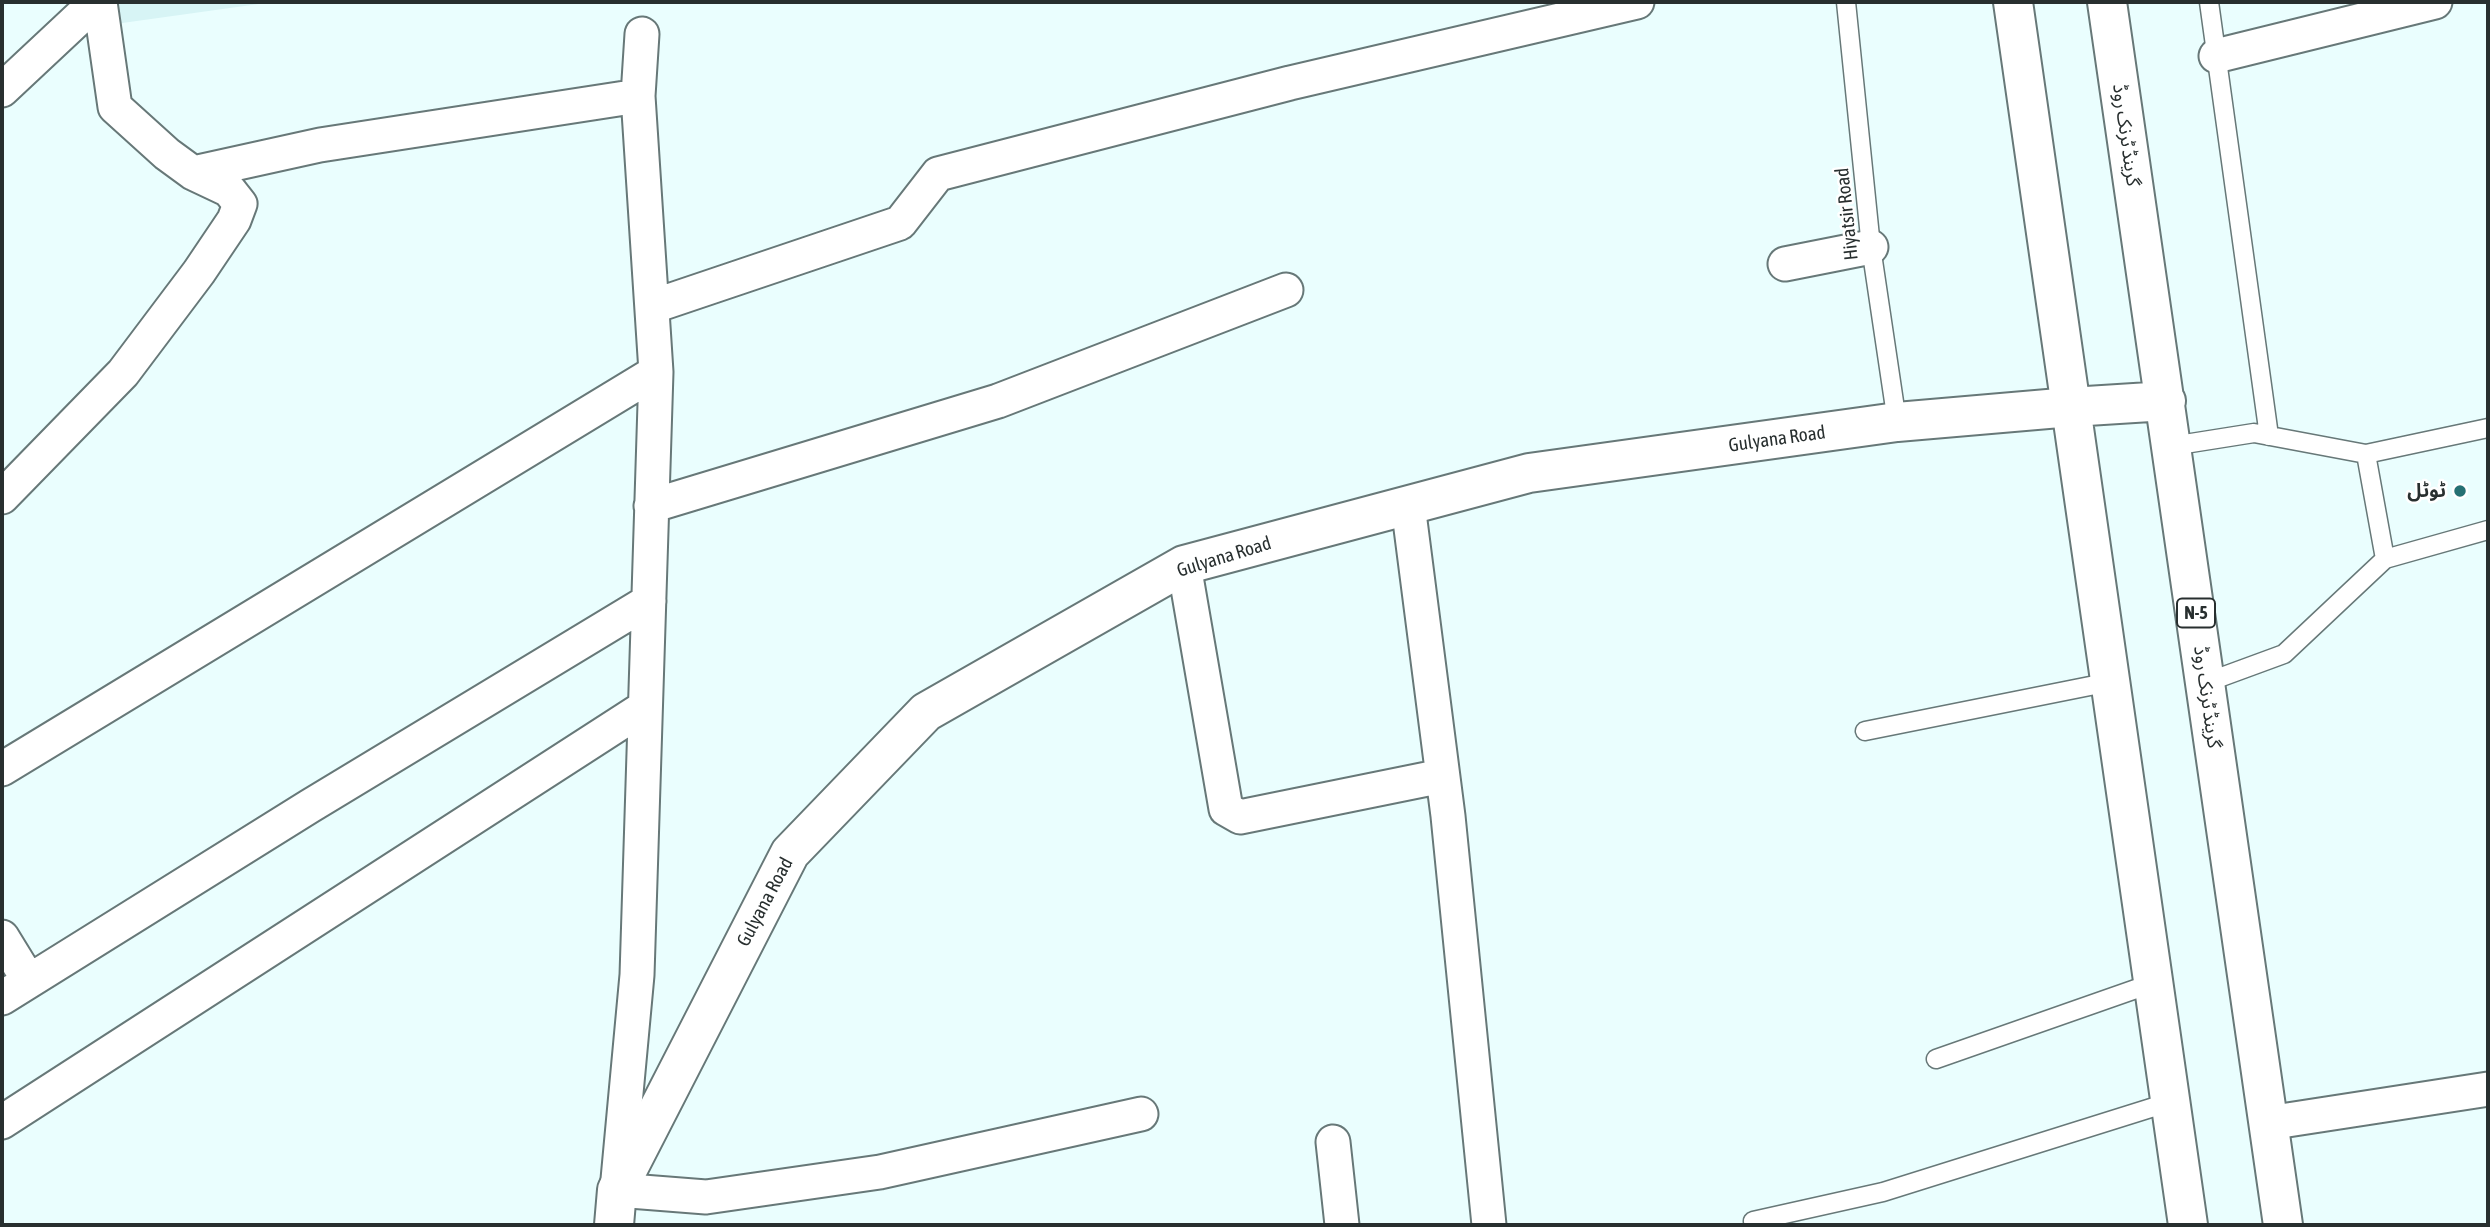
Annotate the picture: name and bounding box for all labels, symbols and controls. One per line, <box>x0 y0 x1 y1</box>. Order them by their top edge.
street label: گرینڈ ٹرنک روڈ <box>2108 82 2144 188</box>
street label: Hiyatsir Road <box>1831 167 1863 261</box>
street label: Gulyana Road <box>1727 421 1827 457</box>
place label: ٹوٹل <box>2407 480 2446 502</box>
marker: ٹوٹل <box>2452 483 2468 499</box>
street label: Gulyana Road <box>1174 532 1274 582</box>
road number: N-5 <box>2177 598 2215 628</box>
street label: گرینڈ ٹرنک روڈ <box>2189 644 2225 750</box>
street label: Gulyana Road <box>732 854 798 950</box>

